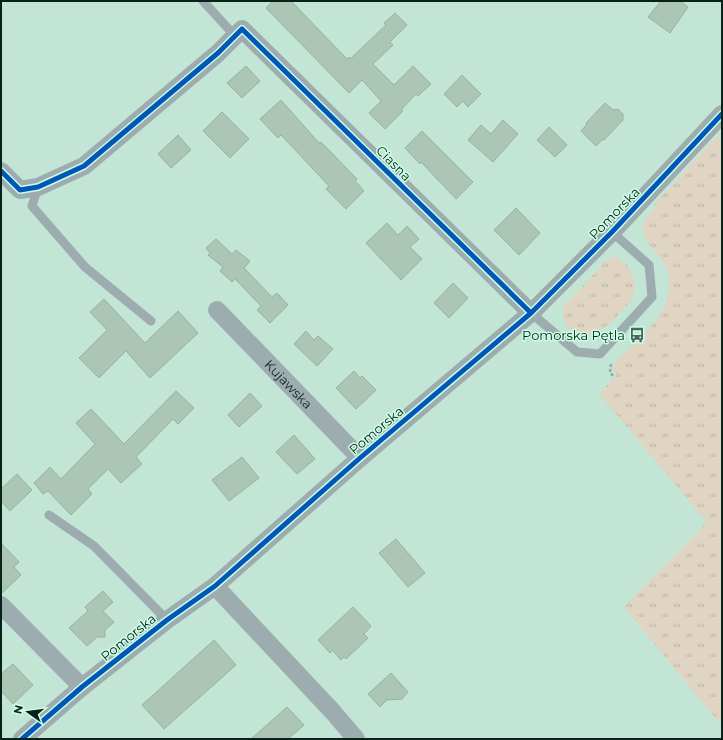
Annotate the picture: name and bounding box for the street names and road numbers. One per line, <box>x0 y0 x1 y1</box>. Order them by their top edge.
street label: Ciasna <box>373 142 415 184</box>
street label: Pomorska <box>585 184 643 242</box>
street label: Kujawska <box>261 356 316 412</box>
street label: Pomorska <box>346 403 406 457</box>
street label: Pomorska <box>97 610 159 664</box>

